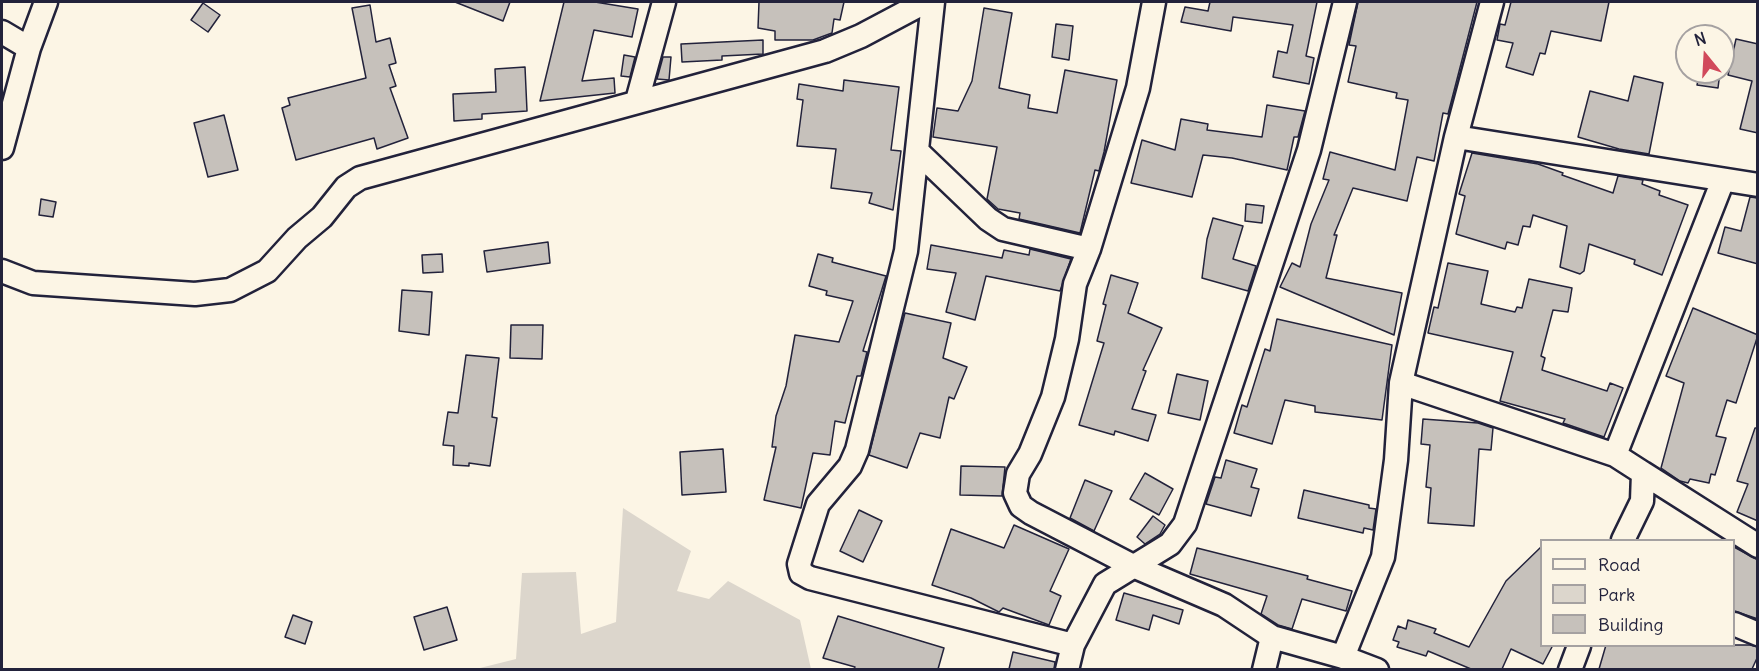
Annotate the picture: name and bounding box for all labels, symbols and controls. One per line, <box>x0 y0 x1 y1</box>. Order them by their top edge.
north arrow <box>1675 24 1735 84</box>
text: N <box>1692 28 1708 50</box>
legend <box>1540 539 1735 647</box>
text: Road <box>1598 553 1640 576</box>
text: Park <box>1598 583 1635 606</box>
text: Building <box>1598 613 1663 636</box>

